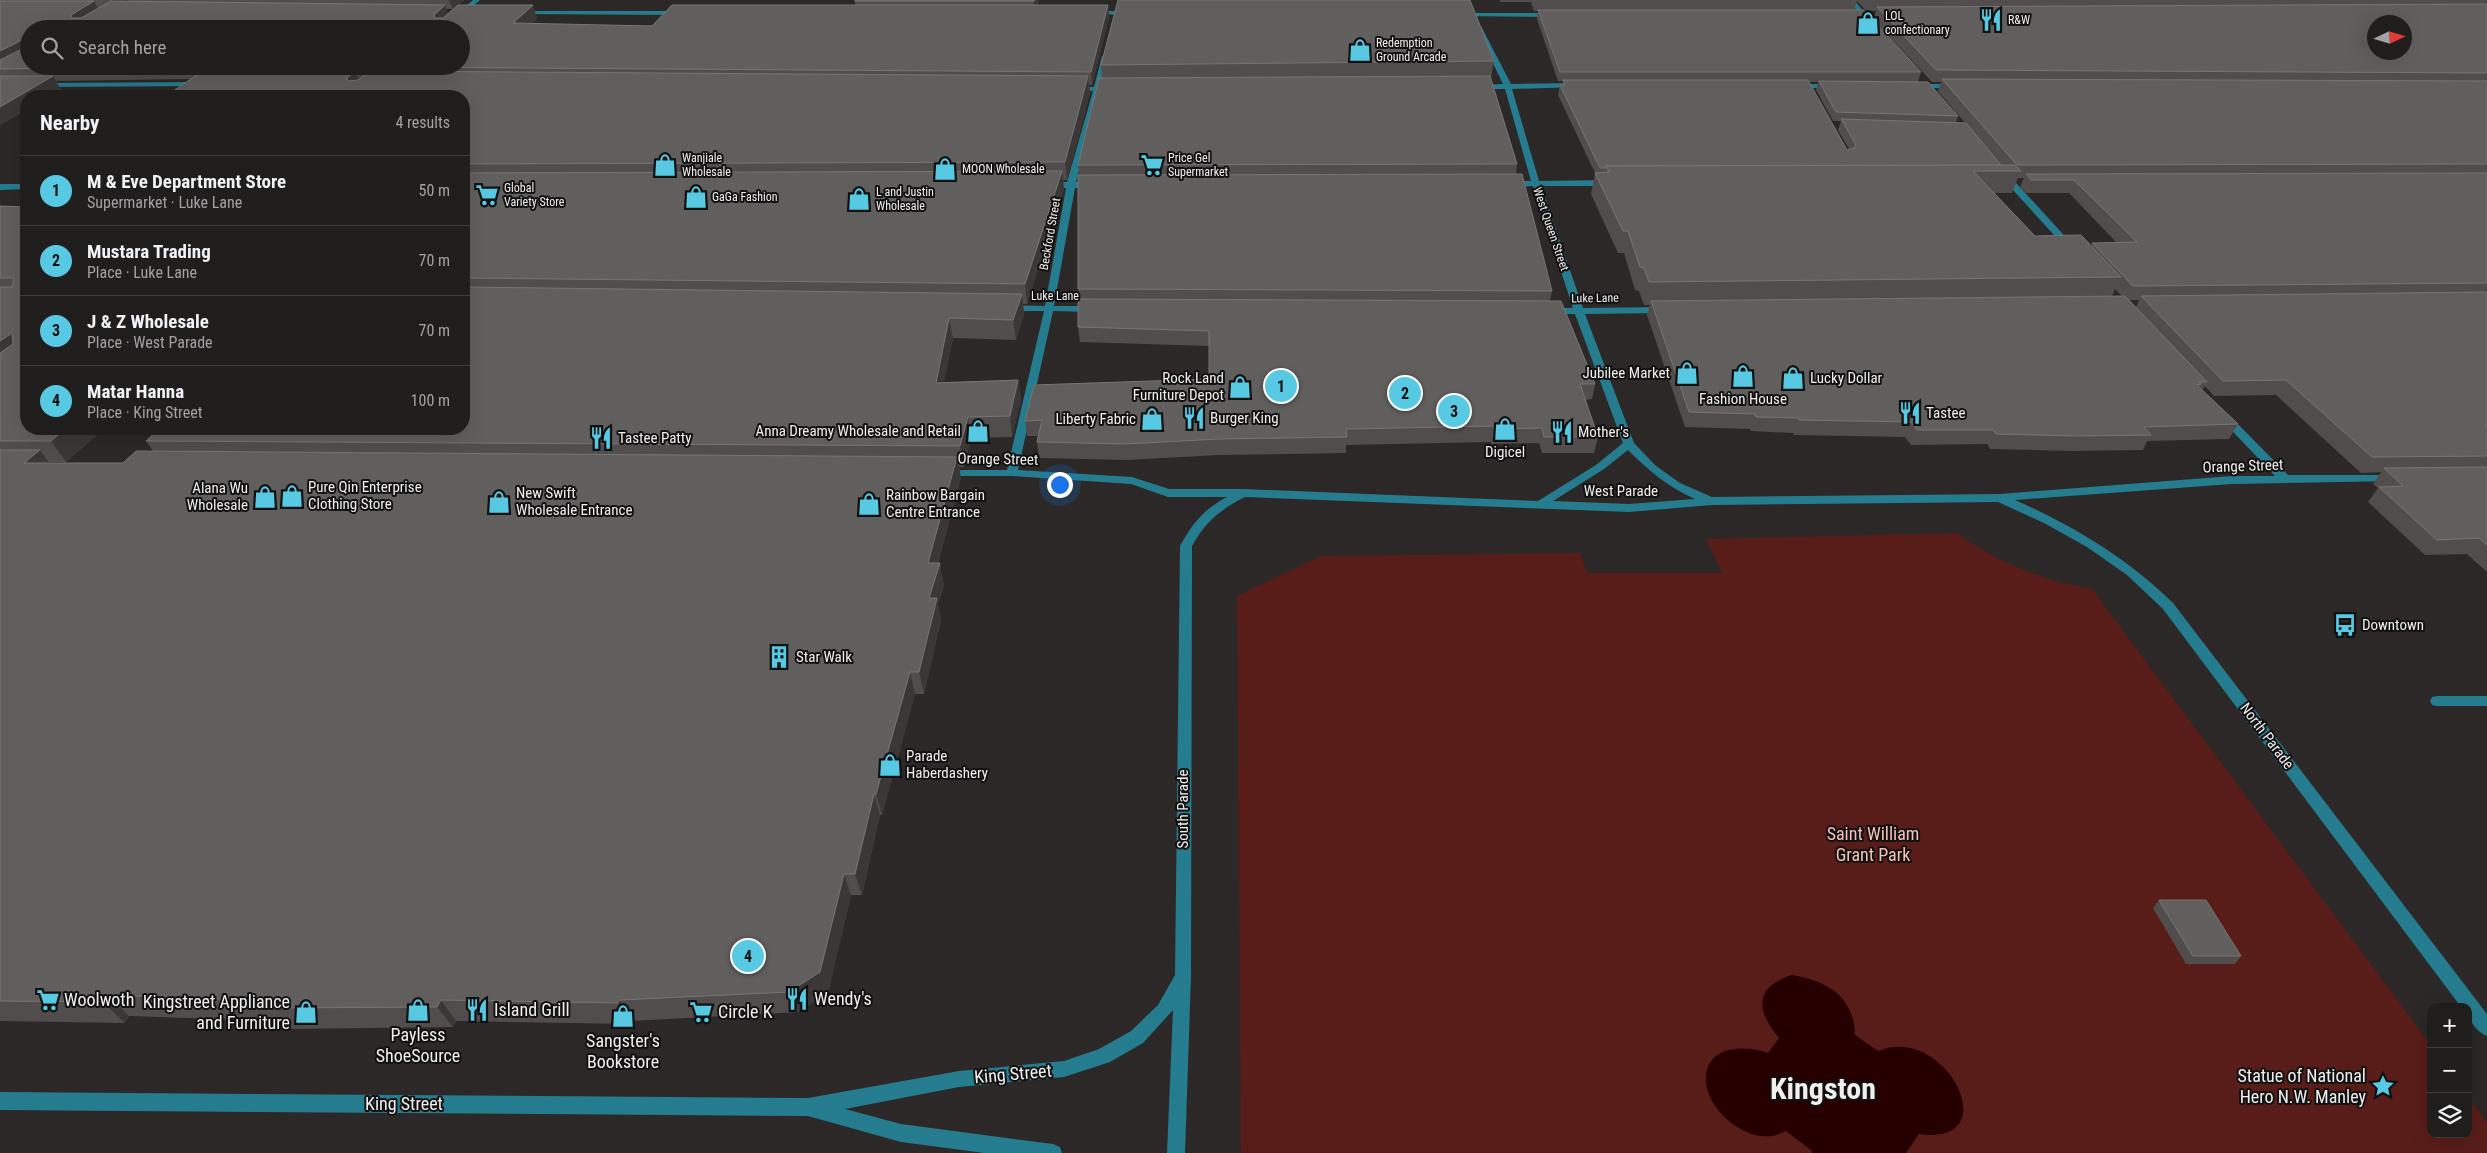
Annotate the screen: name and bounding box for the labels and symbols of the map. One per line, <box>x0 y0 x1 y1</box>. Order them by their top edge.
restaurant icon: R&W <box>1978 7 2004 33</box>
place label: LOL confectionary <box>1885 9 1950 37</box>
shop icon: LOL confectionary <box>1855 10 1881 36</box>
place label: R&W <box>2008 13 2030 27</box>
north arrow <box>2367 15 2412 60</box>
place label: Redemption Ground Arcade <box>1376 36 1447 64</box>
shop icon: Redemption Ground Arcade <box>1347 37 1373 63</box>
place label: Wanjiale Wholesale <box>682 151 731 179</box>
place label: Price Gel Supermarket <box>1168 151 1229 179</box>
shop icon: Wanjiale Wholesale <box>652 152 678 178</box>
supermarket icon: Price Gel Supermarket <box>1139 152 1165 178</box>
shop icon: MOON Wholesale <box>932 156 958 182</box>
place label: MOON Wholesale <box>962 162 1045 176</box>
place label: Global Variety Store <box>504 181 565 209</box>
supermarket icon: Global Variety Store <box>474 182 500 208</box>
shop icon: GaGa Fashion <box>683 184 709 210</box>
place label: L and Justin Wholesale <box>876 185 934 213</box>
street label: West Queen Street <box>1530 185 1572 273</box>
shop icon: L and Justin Wholesale <box>846 186 872 212</box>
place label: GaGa Fashion <box>712 190 778 204</box>
street label: Beckford Street <box>1037 196 1063 271</box>
street label: Luke Lane <box>1031 289 1079 303</box>
street label: Luke Lane <box>1571 291 1619 305</box>
shop icon: Jubilee Market <box>1674 360 1700 386</box>
shop icon: Fashion House <box>1730 363 1756 389</box>
place label: Jubilee Market <box>1583 364 1670 382</box>
shop icon: Lucky Dollar <box>1780 365 1806 391</box>
pin: 1 <box>1265 367 1297 405</box>
place label: Rock Land Furniture Depot <box>1133 369 1224 404</box>
place label: Lucky Dollar <box>1810 369 1883 387</box>
shop icon: Rock Land Furniture Depot <box>1227 374 1253 400</box>
pin: 2 <box>1389 374 1421 412</box>
place label: Fashion House <box>1699 390 1787 408</box>
pin: 3 <box>1438 392 1470 430</box>
restaurant icon: Tastee <box>1897 400 1923 426</box>
place label: Tastee <box>1926 404 1966 422</box>
restaurant icon: Burger King <box>1181 405 1207 431</box>
shop icon: Liberty Fabric <box>1139 406 1165 432</box>
place label: Burger King <box>1210 409 1279 427</box>
place label: Liberty Fabric <box>1055 410 1136 428</box>
shop icon: Digicel <box>1492 416 1518 442</box>
shop icon: Anna Dreamy Wholesale and Retail <box>965 418 991 444</box>
restaurant icon: Mother's <box>1549 419 1575 445</box>
place label: Anna Dreamy Wholesale and Retail <box>756 422 961 440</box>
place label: Mother's <box>1578 423 1629 441</box>
restaurant icon: Tastee Patty <box>588 425 614 451</box>
place label: Tastee Patty <box>618 429 692 447</box>
place label: Digicel <box>1485 443 1525 461</box>
street label: Orange Street <box>957 449 1039 469</box>
street label: Orange Street <box>2202 456 2284 476</box>
your location <box>1047 472 1073 498</box>
place label: Pure Qin Enterprise Clothing Store <box>308 478 422 513</box>
place label: Alana Wu Wholesale <box>187 479 248 514</box>
street label: West Parade <box>1584 482 1658 500</box>
shop icon: Pure Qin Enterprise Clothing Store <box>279 483 305 509</box>
shop icon: Alana Wu Wholesale <box>252 484 278 510</box>
place label: New Swift Wholesale Entrance <box>516 484 632 519</box>
place label: Rainbow Bargain Centre Entrance <box>886 486 985 521</box>
shop icon: New Swift Wholesale Entrance <box>486 489 512 515</box>
shop icon: Rainbow Bargain Centre Entrance <box>856 491 882 517</box>
bus stop icon: Downtown <box>2332 612 2358 638</box>
place label: Downtown <box>2362 616 2424 634</box>
building icon: Star Walk <box>766 644 792 670</box>
place label: Star Walk <box>796 648 852 666</box>
street label: North Parade <box>2236 699 2298 773</box>
place label: Parade Haberdashery <box>906 747 988 782</box>
shop icon: Parade Haberdashery <box>877 752 903 778</box>
street label: South Parade <box>1174 769 1192 849</box>
park label: Saint William Grant Park <box>1827 823 1919 865</box>
pin: 4 <box>732 937 764 975</box>
restaurant icon: Wendy's <box>784 986 810 1012</box>
supermarket icon: Woolwoth <box>35 987 61 1013</box>
place label: Wendy's <box>814 988 872 1009</box>
place label: Woolwoth <box>64 989 134 1010</box>
place label: Kingstreet Appliance and Furniture <box>143 991 290 1033</box>
shop icon: Payless ShoeSource <box>405 997 431 1023</box>
restaurant icon: Island Grill <box>464 997 490 1023</box>
shop icon: Kingstreet Appliance and Furniture <box>293 999 319 1025</box>
place label: Island Grill <box>494 999 570 1020</box>
supermarket icon: Circle K <box>688 999 714 1025</box>
place label: Circle K <box>718 1001 773 1022</box>
shop icon: Sangster's Bookstore <box>610 1003 636 1029</box>
place label: Payless ShoeSource <box>376 1024 460 1066</box>
place label: Sangster's Bookstore <box>586 1030 660 1072</box>
street label: King Street <box>973 1060 1053 1087</box>
place label: Statue of National Hero N.W. Manley <box>2238 1065 2366 1107</box>
district label: Kingston <box>1770 1071 1876 1106</box>
place icon: Statue of National Hero N.W. Manley <box>2370 1073 2396 1099</box>
street label: King Street <box>365 1093 443 1114</box>

